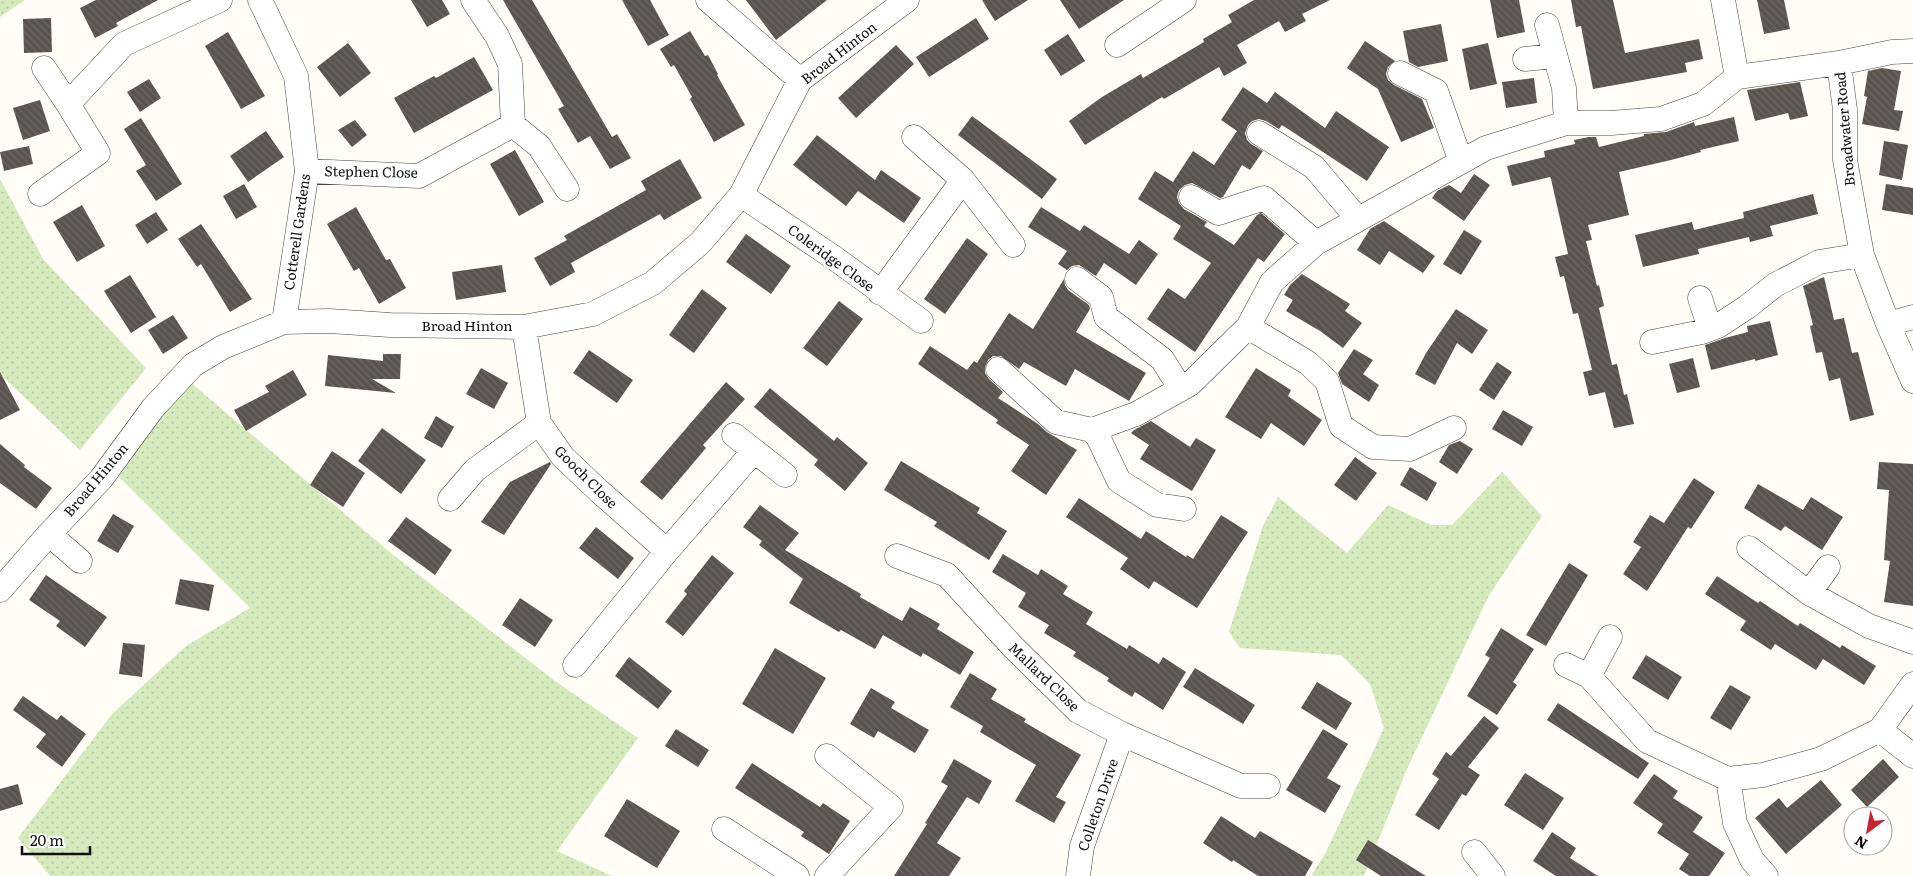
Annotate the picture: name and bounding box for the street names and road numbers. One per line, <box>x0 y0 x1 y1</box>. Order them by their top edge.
street label: Broad Hinton <box>796 16 880 88</box>
street label: Broadwater Road <box>1829 71 1859 187</box>
street label: Stephen Close <box>324 160 418 182</box>
street label: Cotterell Gardens <box>278 172 314 291</box>
street label: Coleridge Close <box>784 219 879 295</box>
street label: Broad Hinton <box>422 315 512 335</box>
street label: Broad Hinton <box>58 438 132 521</box>
street label: Gooch Close <box>551 440 623 512</box>
street label: Mallard Close <box>1005 637 1085 715</box>
street label: Colleton Drive <box>1072 756 1122 854</box>

